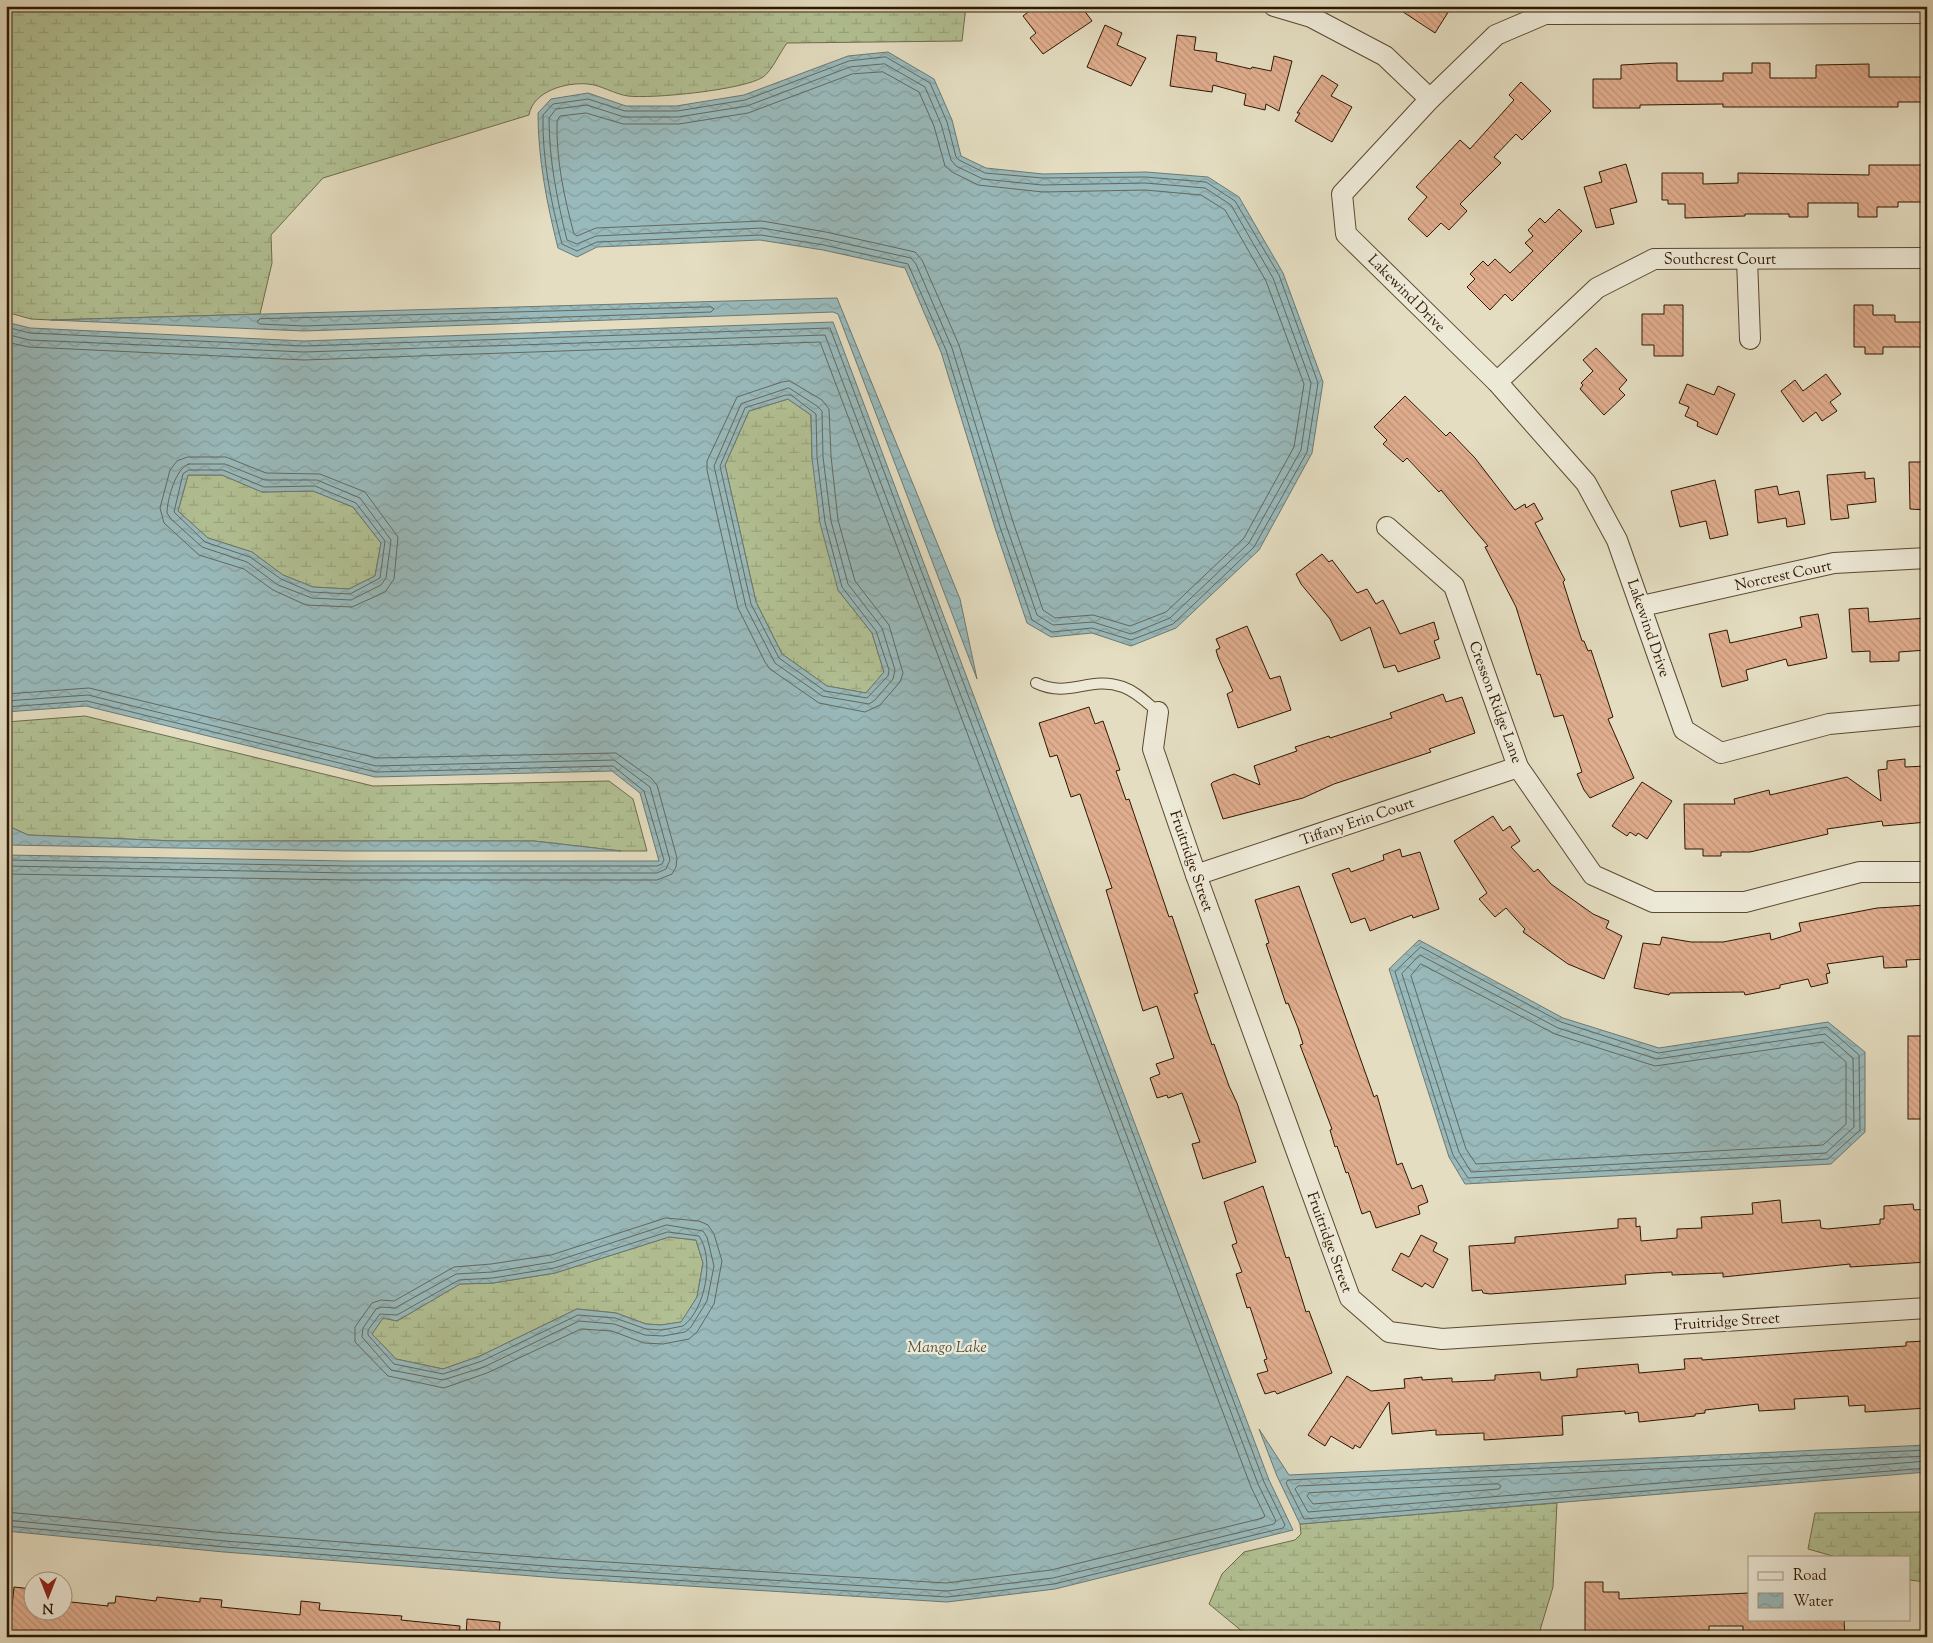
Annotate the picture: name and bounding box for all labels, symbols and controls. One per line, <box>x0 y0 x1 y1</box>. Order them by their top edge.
street label: Lakewind Drive <box>1362 250 1450 338</box>
street label: Southcrest Court <box>1664 250 1776 271</box>
street label: Norcrest Court <box>1733 556 1834 597</box>
street label: Lakewind Drive <box>1621 577 1674 680</box>
street label: Cresson Ridge Lane <box>1463 638 1527 767</box>
street label: Tiffany Erin Court <box>1298 793 1417 852</box>
street label: Fruitridge Street <box>1163 808 1218 915</box>
street label: Fruitridge Street <box>1301 1189 1357 1296</box>
street label: Fruitridge Street <box>1674 1308 1781 1337</box>
water label: Mango Lake <box>907 1337 987 1360</box>
legend <box>1748 1556 1910 1620</box>
text: Road <box>1793 1566 1827 1587</box>
north arrow <box>22 1570 72 1620</box>
text: Water <box>1793 1592 1834 1613</box>
text: N <box>42 1597 54 1617</box>

